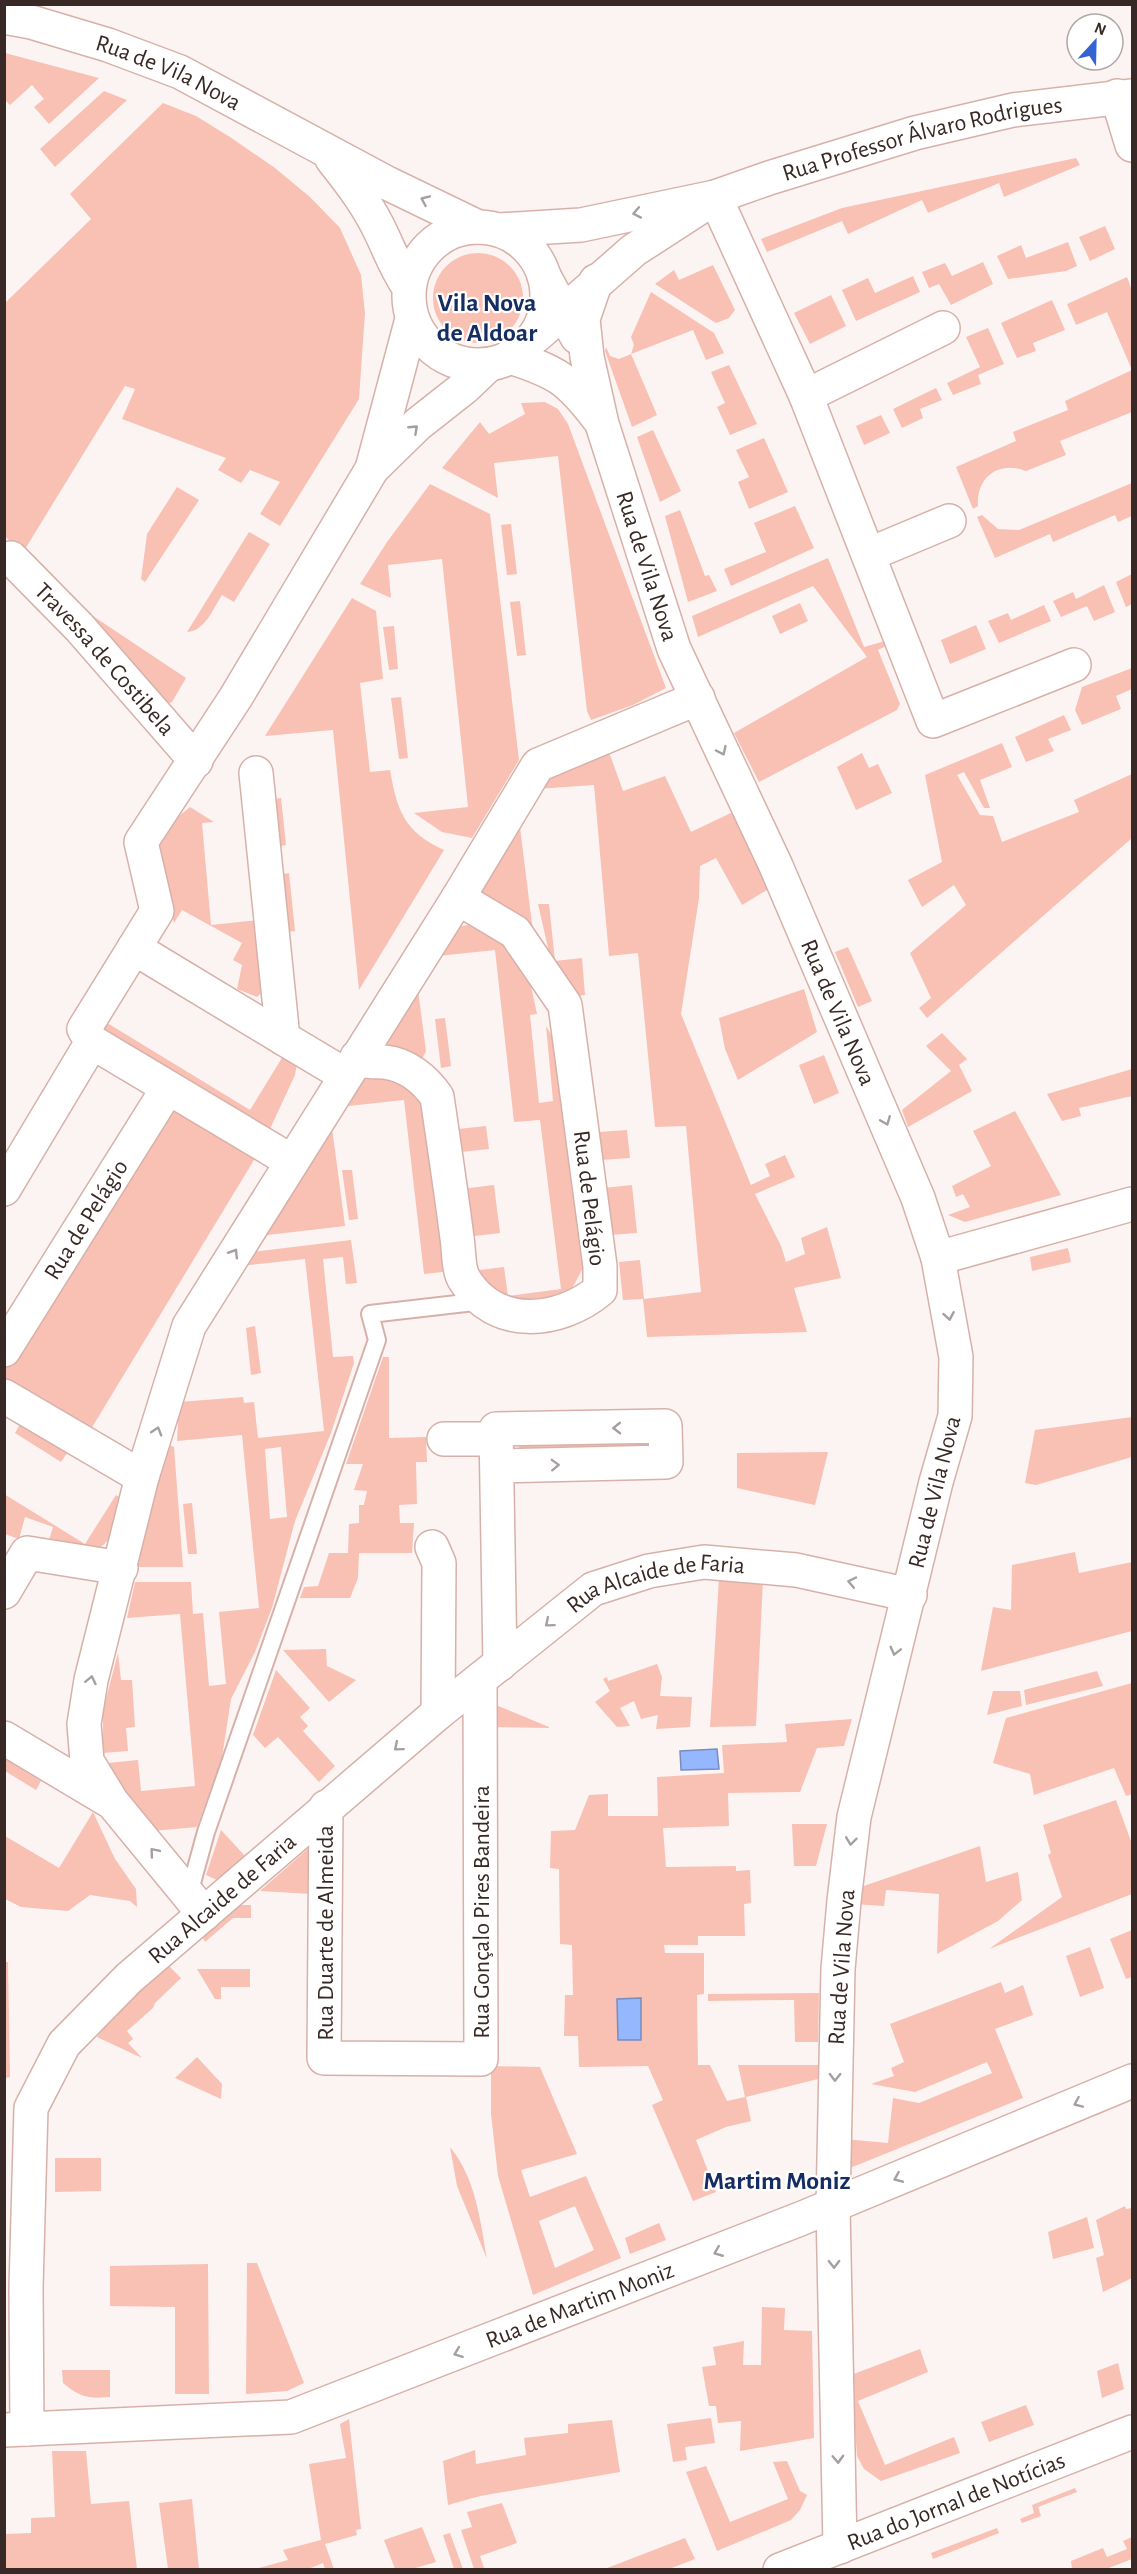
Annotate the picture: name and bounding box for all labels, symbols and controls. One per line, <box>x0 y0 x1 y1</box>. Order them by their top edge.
north arrow <box>1065 12 1125 72</box>
text: N <box>1092 20 1108 39</box>
street label: Rua de Vila Nova <box>93 31 245 115</box>
street label: Rua Professor Álvaro Rodrigues <box>780 93 1064 186</box>
one-way arrow <box>421 195 432 207</box>
one-way arrow <box>633 206 643 219</box>
district label: Vila Nova de Aldoar <box>437 290 537 346</box>
one-way arrow <box>407 425 417 436</box>
street label: Rua de Vila Nova <box>611 488 682 644</box>
street label: Travessa de Costibela <box>30 579 179 740</box>
one-way arrow <box>715 744 727 755</box>
street label: Rua de Vila Nova <box>796 936 879 1089</box>
one-way arrow <box>879 1115 891 1126</box>
street label: Rua de Pelágio <box>569 1129 609 1267</box>
street label: Rua de Pelágio <box>40 1156 133 1284</box>
one-way arrow <box>226 1249 237 1260</box>
one-way arrow <box>942 1310 955 1320</box>
street label: Rua de Vila Nova <box>904 1414 965 1571</box>
one-way arrow <box>613 1421 622 1434</box>
one-way arrow <box>150 1426 162 1437</box>
one-way arrow <box>551 1459 560 1471</box>
street label: Rua Alcaide de Faria <box>562 1551 746 1618</box>
one-way arrow <box>848 1576 858 1589</box>
one-way arrow <box>545 1616 556 1627</box>
one-way arrow <box>890 1646 903 1656</box>
one-way arrow <box>84 1676 97 1686</box>
one-way arrow <box>394 1740 405 1751</box>
street label: Rua Gonçalo Pires Bandeira <box>470 1785 494 2039</box>
street label: Rua Duarte de Almeida <box>314 1825 338 2041</box>
street label: Rua Alcaide de Faria <box>144 1829 301 1969</box>
one-way arrow <box>845 1837 858 1846</box>
one-way arrow <box>150 1848 161 1859</box>
street label: Rua de Vila Nova <box>825 1888 859 2046</box>
one-way arrow <box>829 2073 841 2082</box>
one-way arrow <box>1074 2096 1085 2108</box>
district label: Martim Moniz <box>703 2168 851 2194</box>
one-way arrow <box>894 2171 905 2183</box>
one-way arrow <box>713 2245 724 2257</box>
street label: Rua de Martim Moniz <box>483 2258 678 2353</box>
one-way arrow <box>828 2260 840 2269</box>
one-way arrow <box>453 2346 464 2359</box>
street label: Rua do Jornal de Notícias <box>844 2448 1069 2555</box>
one-way arrow <box>832 2455 845 2464</box>

